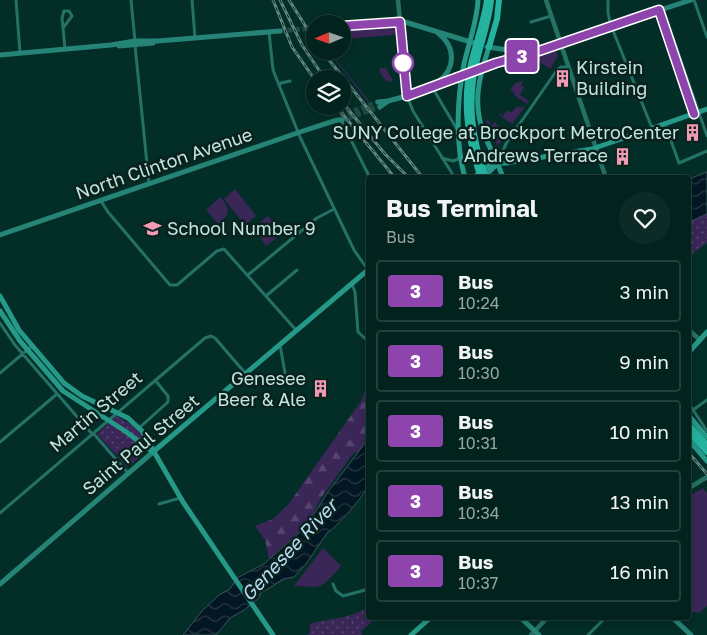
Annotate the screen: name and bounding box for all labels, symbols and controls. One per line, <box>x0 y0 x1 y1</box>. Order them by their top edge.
north arrow <box>306 15 351 60</box>
map controls <box>306 15 351 115</box>
line badge: 3 <box>506 40 538 72</box>
text: 3 <box>517 45 527 67</box>
unlabelled marker <box>392 52 414 74</box>
place label: Kirstein Building <box>576 56 647 99</box>
building icon: Kirstein Building <box>552 68 572 88</box>
button: layers <box>306 70 351 115</box>
place label: SUNY College at Brockport MetroCenter <box>333 121 679 143</box>
street label: North Clinton Avenue <box>72 122 255 204</box>
building icon: SUNY College at Brockport MetroCenter <box>683 123 703 143</box>
place label: Andrews Terrace <box>464 144 608 166</box>
building icon: Andrews Terrace <box>612 146 632 166</box>
button: heart <box>619 192 671 244</box>
text: Bus Terminal <box>386 193 538 222</box>
place label: School Number 9 <box>167 217 316 239</box>
school or university icon: School Number 9 <box>143 219 163 239</box>
text: Bus <box>386 227 415 247</box>
text: Bus <box>458 270 493 293</box>
text: 3 <box>410 280 421 302</box>
text: 3 min <box>620 280 669 303</box>
text: 10:24 <box>458 293 500 313</box>
text: Bus <box>458 340 493 363</box>
text: 3 <box>410 350 421 372</box>
text: 9 min <box>619 350 669 373</box>
text: 10:30 <box>458 363 500 383</box>
street label: Martin Street <box>45 366 146 456</box>
place label: Genesee Beer & Ale <box>217 367 306 410</box>
building icon: Genesee Beer & Ale <box>310 379 330 399</box>
street label: Saint Paul Street <box>78 389 203 499</box>
text: Bus <box>458 410 493 433</box>
text: 3 <box>410 420 421 442</box>
text: 10 min <box>610 420 669 443</box>
text: 10:31 <box>458 433 498 453</box>
text: Bus <box>458 480 493 503</box>
text: 3 <box>410 490 421 512</box>
text: 13 min <box>610 490 669 513</box>
water label: Genesee River <box>236 492 343 605</box>
text: 10:34 <box>458 503 500 523</box>
text: Bus <box>458 550 493 573</box>
text: 3 <box>410 560 421 582</box>
text: 16 min <box>610 560 669 583</box>
text: 10:37 <box>458 573 498 593</box>

